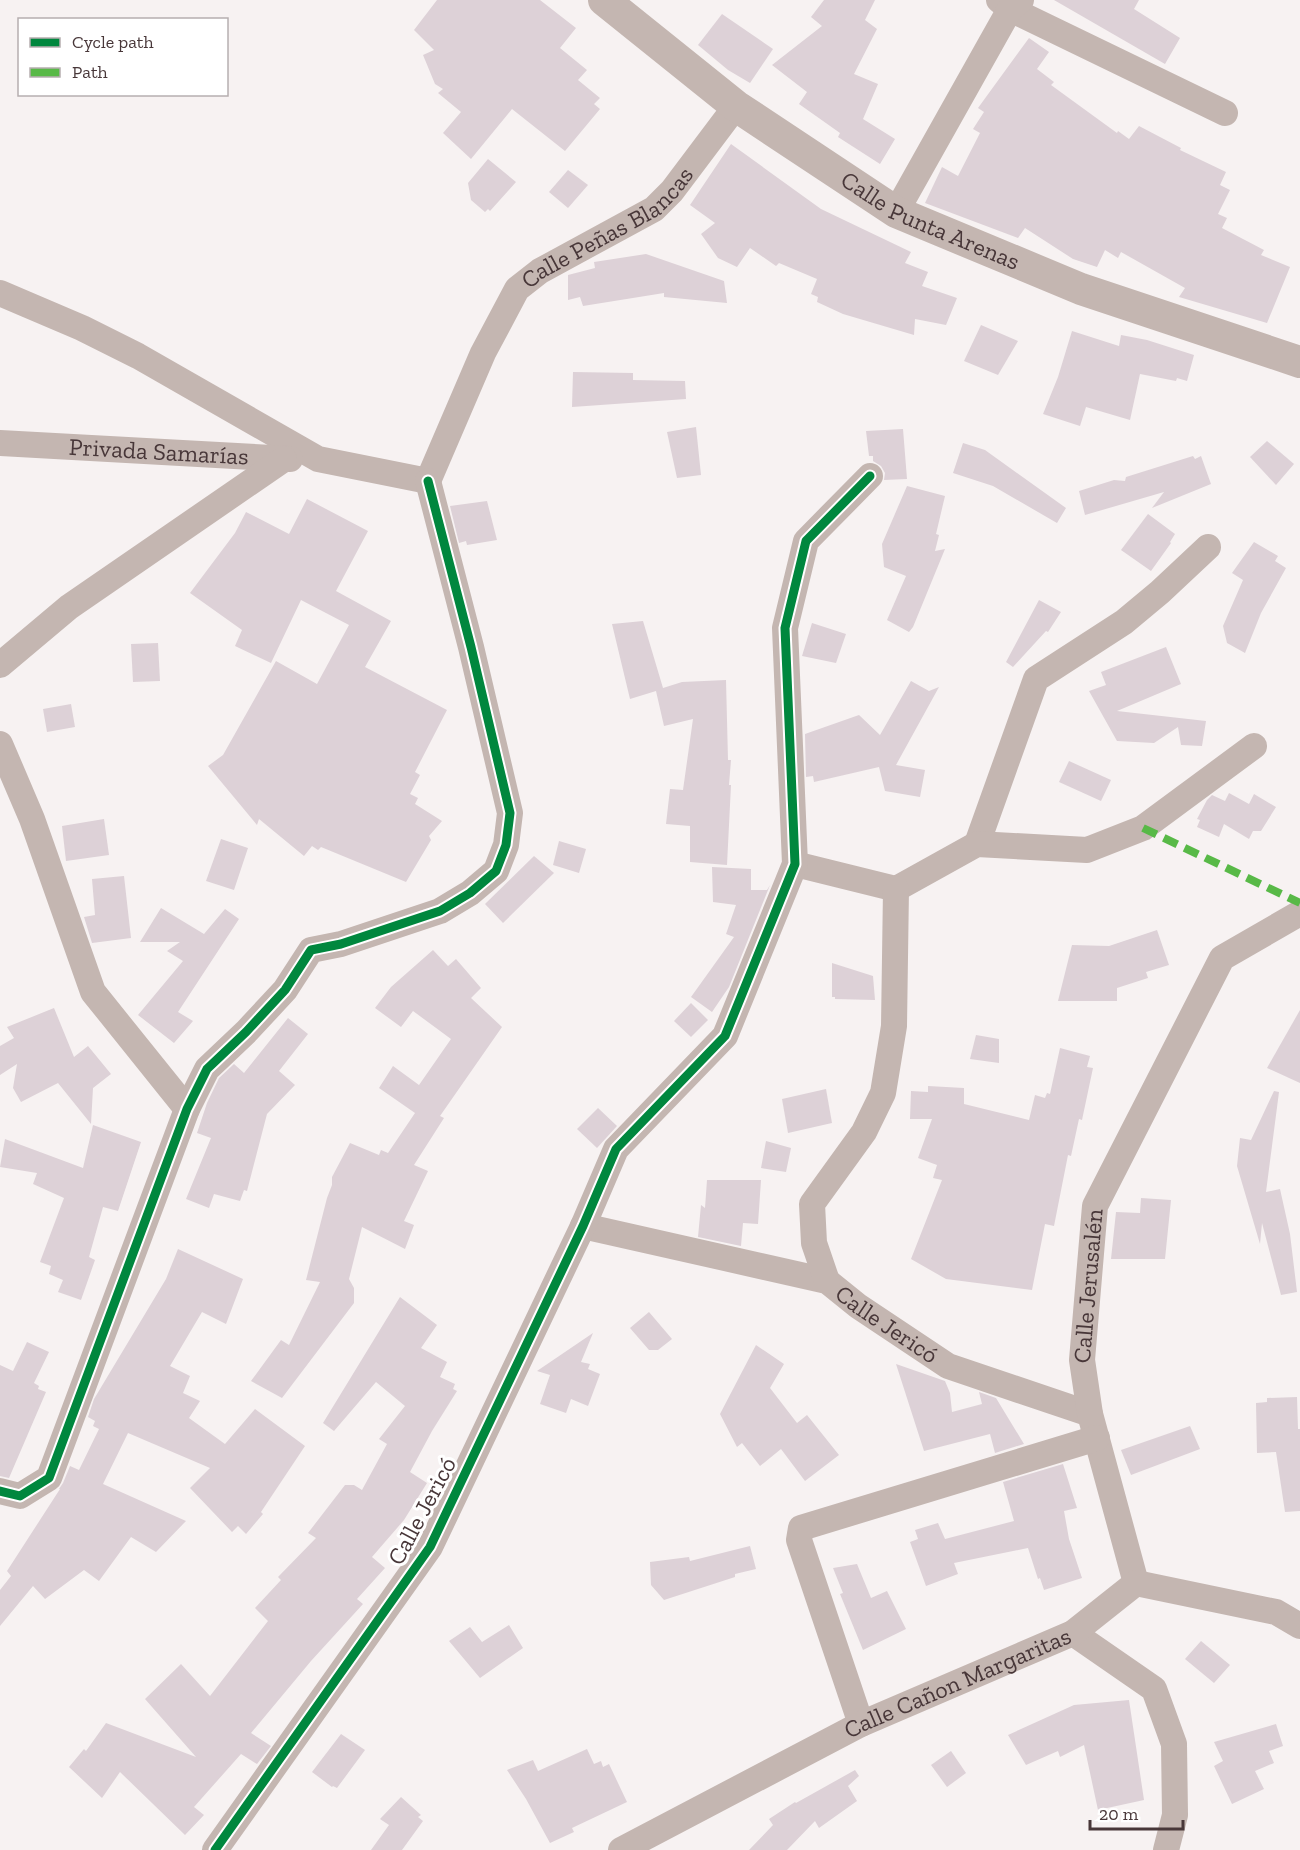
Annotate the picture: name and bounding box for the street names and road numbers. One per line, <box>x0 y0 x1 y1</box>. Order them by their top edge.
street label: Calle Peñas Blancas <box>515 161 699 294</box>
street label: Calle Punta Arenas <box>836 165 1024 276</box>
street label: Privada Samarías <box>68 432 249 471</box>
street label: Calle Jerusalén <box>1067 1207 1109 1364</box>
street label: Calle Jericó <box>830 1279 944 1369</box>
street label: Calle Jericó <box>381 1452 462 1570</box>
street label: Calle Cañon Margaritas <box>839 1621 1075 1744</box>

